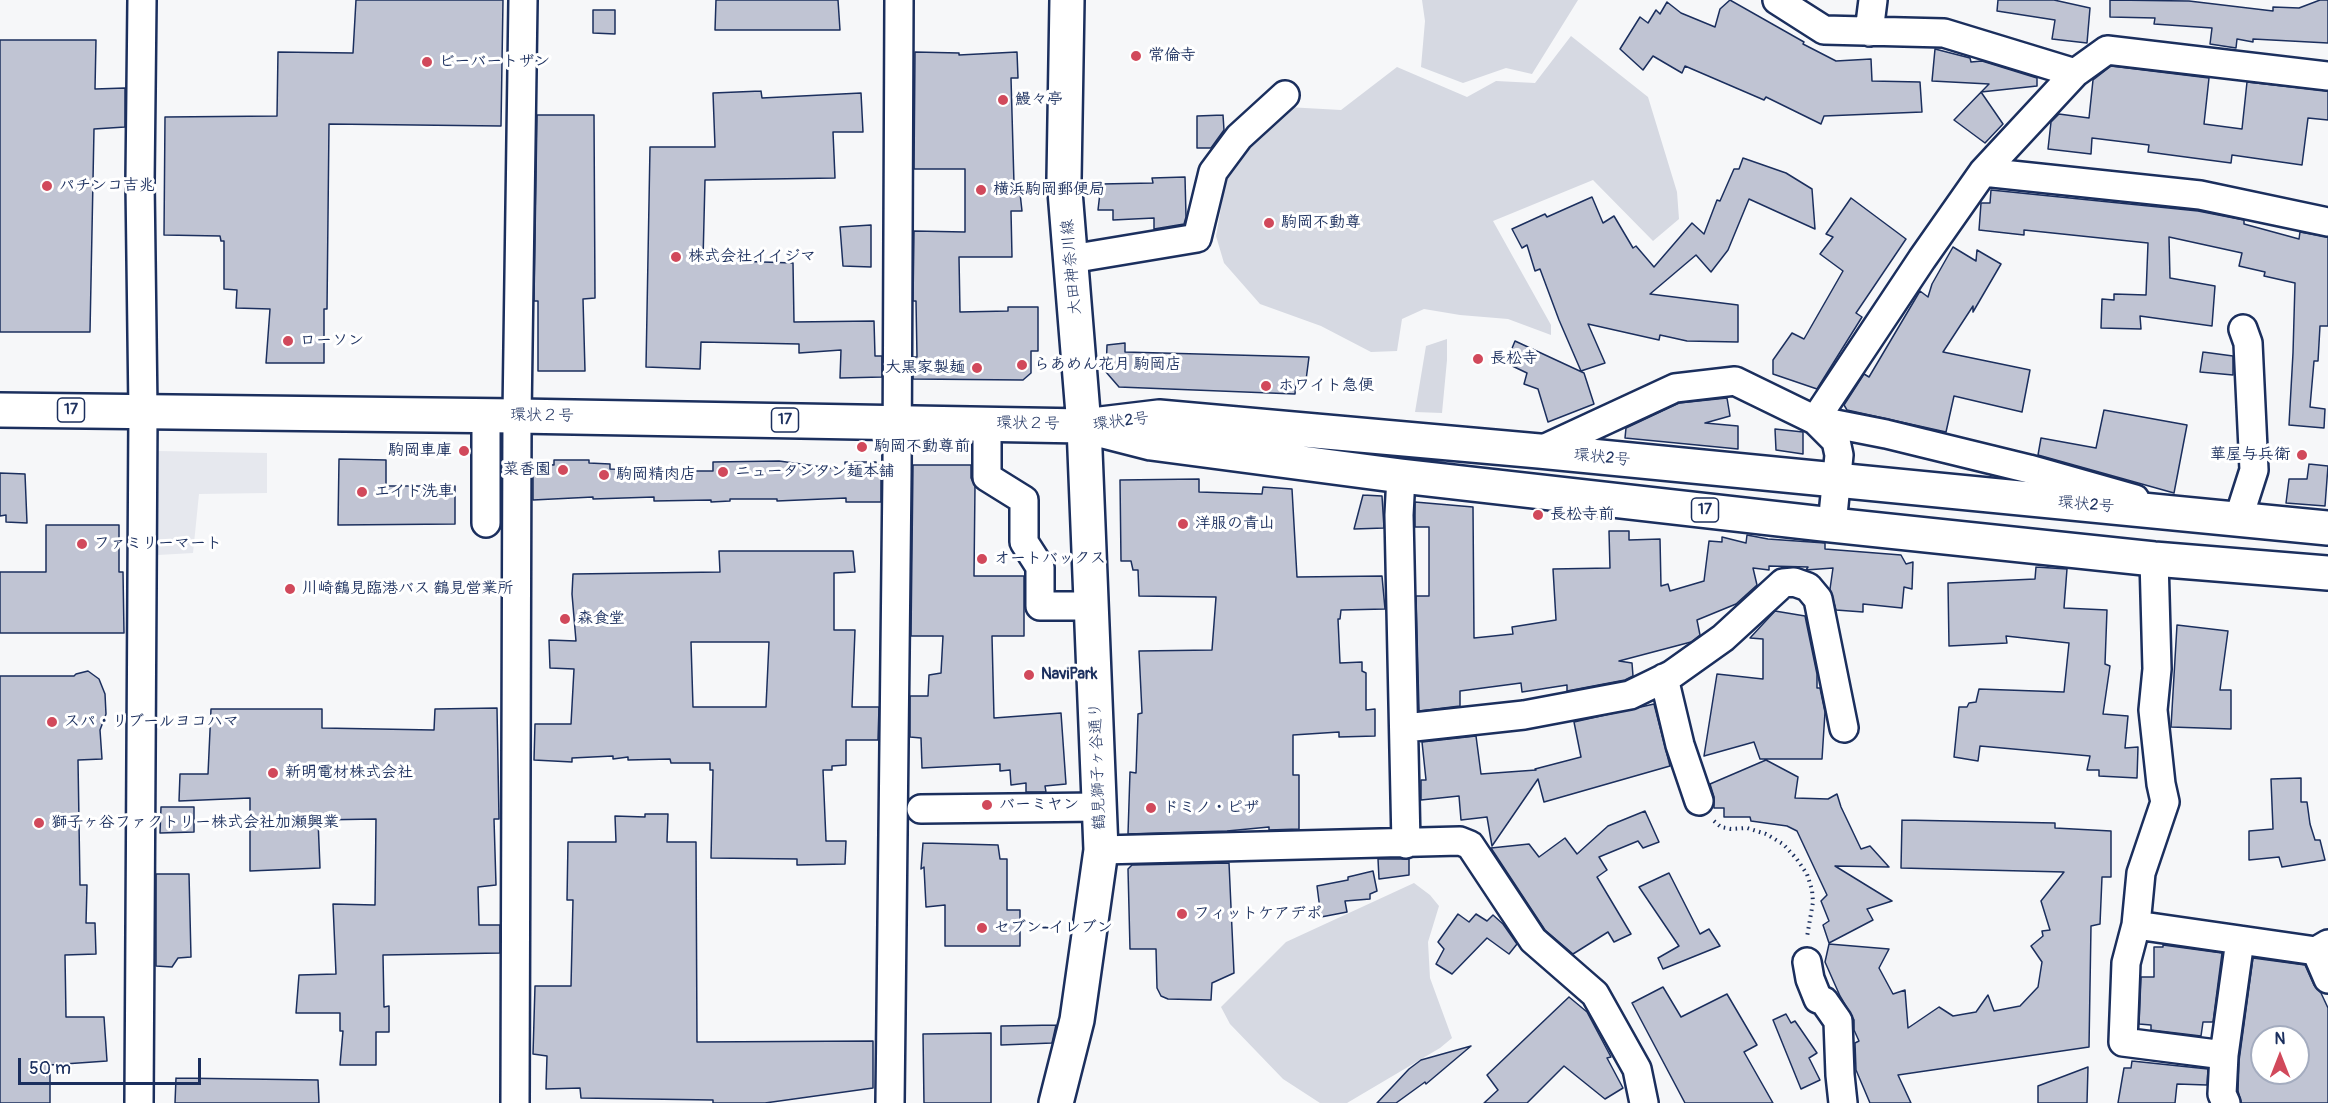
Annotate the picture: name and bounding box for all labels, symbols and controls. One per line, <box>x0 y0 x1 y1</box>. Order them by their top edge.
place label: 常倫寺 <box>1148 46 1196 66</box>
marker: 常倫寺 <box>1129 49 1143 63</box>
place label: ビーバートザン <box>439 52 550 72</box>
marker: ビーバートザン <box>420 55 434 69</box>
place label: 鰻々亭 <box>1015 90 1063 110</box>
marker: 鰻々亭 <box>996 93 1010 107</box>
place label: パチンコ吉兆 <box>59 176 155 196</box>
marker: パチンコ吉兆 <box>40 179 54 193</box>
place label: 横浜駒岡郵便局 <box>993 180 1105 200</box>
marker: 横浜駒岡郵便局 <box>974 183 988 197</box>
place label: 駒岡不動尊 <box>1281 213 1361 233</box>
marker: 駒岡不動尊 <box>1262 216 1276 230</box>
street label: 大田神奈川線 <box>1058 218 1086 316</box>
place label: 株式会社イイジマ <box>688 247 816 267</box>
marker: 株式会社イイジマ <box>669 250 683 264</box>
place label: ローソン <box>300 331 364 351</box>
marker: ローソン <box>281 334 295 348</box>
place label: 長松寺 <box>1490 349 1538 369</box>
marker: 長松寺 <box>1471 352 1485 366</box>
place label: らあめん花月 駒岡店 <box>1034 355 1181 375</box>
place label: 大黒家製麺 <box>885 358 965 378</box>
marker: らあめん花月 駒岡店 <box>1015 358 1029 372</box>
marker: 大黒家製麺 <box>970 361 984 375</box>
place label: ホワイト急便 <box>1278 376 1374 396</box>
marker: ホワイト急便 <box>1259 379 1273 393</box>
road number: 17 <box>58 398 84 422</box>
street label: 環状２号 <box>510 406 574 426</box>
road number: 17 <box>772 408 798 432</box>
street label: 環状2号 <box>1092 409 1150 435</box>
street label: 環状２号 <box>996 414 1060 434</box>
place label: 駒岡不動尊前 <box>874 437 970 457</box>
marker: 駒岡不動尊前 <box>855 440 869 454</box>
place label: 駒岡車庫 <box>388 441 452 461</box>
marker: 駒岡車庫 <box>457 444 471 458</box>
street label: 環状2号 <box>1573 445 1631 471</box>
place label: 華屋与兵衛 <box>2210 445 2290 465</box>
marker: 華屋与兵衛 <box>2295 448 2309 462</box>
place label: 菜香園 <box>503 460 551 480</box>
place label: ニュータンタン麺本舗 <box>735 462 895 482</box>
marker: 菜香園 <box>556 463 570 477</box>
place label: 駒岡精肉店 <box>616 465 696 485</box>
marker: ニュータンタン麺本舗 <box>716 465 730 479</box>
marker: 駒岡精肉店 <box>597 468 611 482</box>
place label: エイト洗車 <box>374 482 454 502</box>
marker: エイト洗車 <box>355 485 369 499</box>
street label: 環状2号 <box>2057 493 2115 517</box>
road number: 17 <box>1692 498 1718 522</box>
place label: 長松寺前 <box>1550 505 1614 525</box>
marker: 長松寺前 <box>1531 508 1545 522</box>
place label: 洋服の青山 <box>1195 514 1275 534</box>
marker: 洋服の青山 <box>1176 517 1190 531</box>
place label: ファミリーマート <box>94 534 222 554</box>
marker: ファミリーマート <box>75 537 89 551</box>
place label: オートバックス <box>994 549 1106 569</box>
marker: オートバックス <box>975 552 989 566</box>
place label: 川崎鶴見臨港バス 鶴見営業所 <box>302 579 513 599</box>
marker: 川崎鶴見臨港バス 鶴見営業所 <box>283 582 297 596</box>
place label: 森食堂 <box>577 609 625 629</box>
marker: 森食堂 <box>558 612 572 626</box>
place label: NaviPark <box>1041 665 1097 685</box>
marker: NaviPark <box>1022 668 1036 682</box>
street label: 鶴見獅子ヶ谷通り <box>1086 702 1110 830</box>
place label: スパ・リブールヨコハマ <box>64 712 239 732</box>
marker: スパ・リブールヨコハマ <box>45 715 59 729</box>
place label: 新明電材株式会社 <box>285 763 413 783</box>
marker: 新明電材株式会社 <box>266 766 280 780</box>
place label: バーミヤン <box>999 795 1079 815</box>
marker: バーミヤン <box>980 798 994 812</box>
place label: ドミノ・ピザ <box>1163 798 1259 818</box>
marker: ドミノ・ピザ <box>1144 801 1158 815</box>
place label: 獅子ヶ谷ファクトリー株式会社加瀬興業 <box>51 813 339 833</box>
marker: 獅子ヶ谷ファクトリー株式会社加瀬興業 <box>32 816 46 830</box>
place label: フィットケアデポ <box>1194 904 1322 924</box>
marker: フィットケアデポ <box>1175 907 1189 921</box>
place label: セブン-イレブン <box>994 918 1113 938</box>
marker: セブン-イレブン <box>975 921 989 935</box>
north arrow <box>2250 1025 2310 1085</box>
text: N <box>2275 1029 2285 1049</box>
scale bar <box>21 1046 204 1084</box>
text: 50 m <box>29 1057 71 1080</box>

